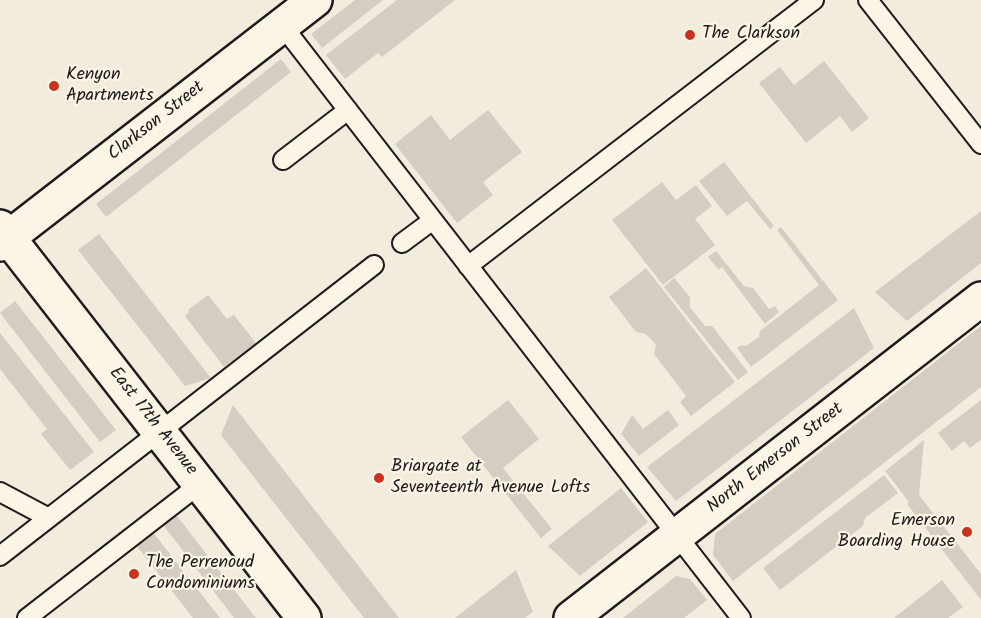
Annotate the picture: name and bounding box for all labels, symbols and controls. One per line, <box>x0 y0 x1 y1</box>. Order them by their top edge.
place label: The Clarkson <box>702 24 800 46</box>
marker: The Clarkson <box>683 28 697 42</box>
place label: Kenyon Apartments <box>66 65 154 107</box>
street label: Clarkson Street <box>105 78 209 166</box>
marker: Kenyon Apartments <box>47 79 61 93</box>
street label: East 17th Avenue <box>103 364 201 480</box>
street label: North Emerson Street <box>703 399 849 519</box>
place label: Briargate at Seventeenth Avenue Lofts <box>391 457 590 500</box>
marker: Briargate at Seventeenth Avenue Lofts <box>372 471 386 485</box>
place label: Emerson Boarding House <box>838 511 955 554</box>
marker: Emerson Boarding House <box>960 525 974 539</box>
place label: The Perrenoud Condominiums <box>146 553 255 596</box>
marker: The Perrenoud Condominiums <box>127 567 141 581</box>

